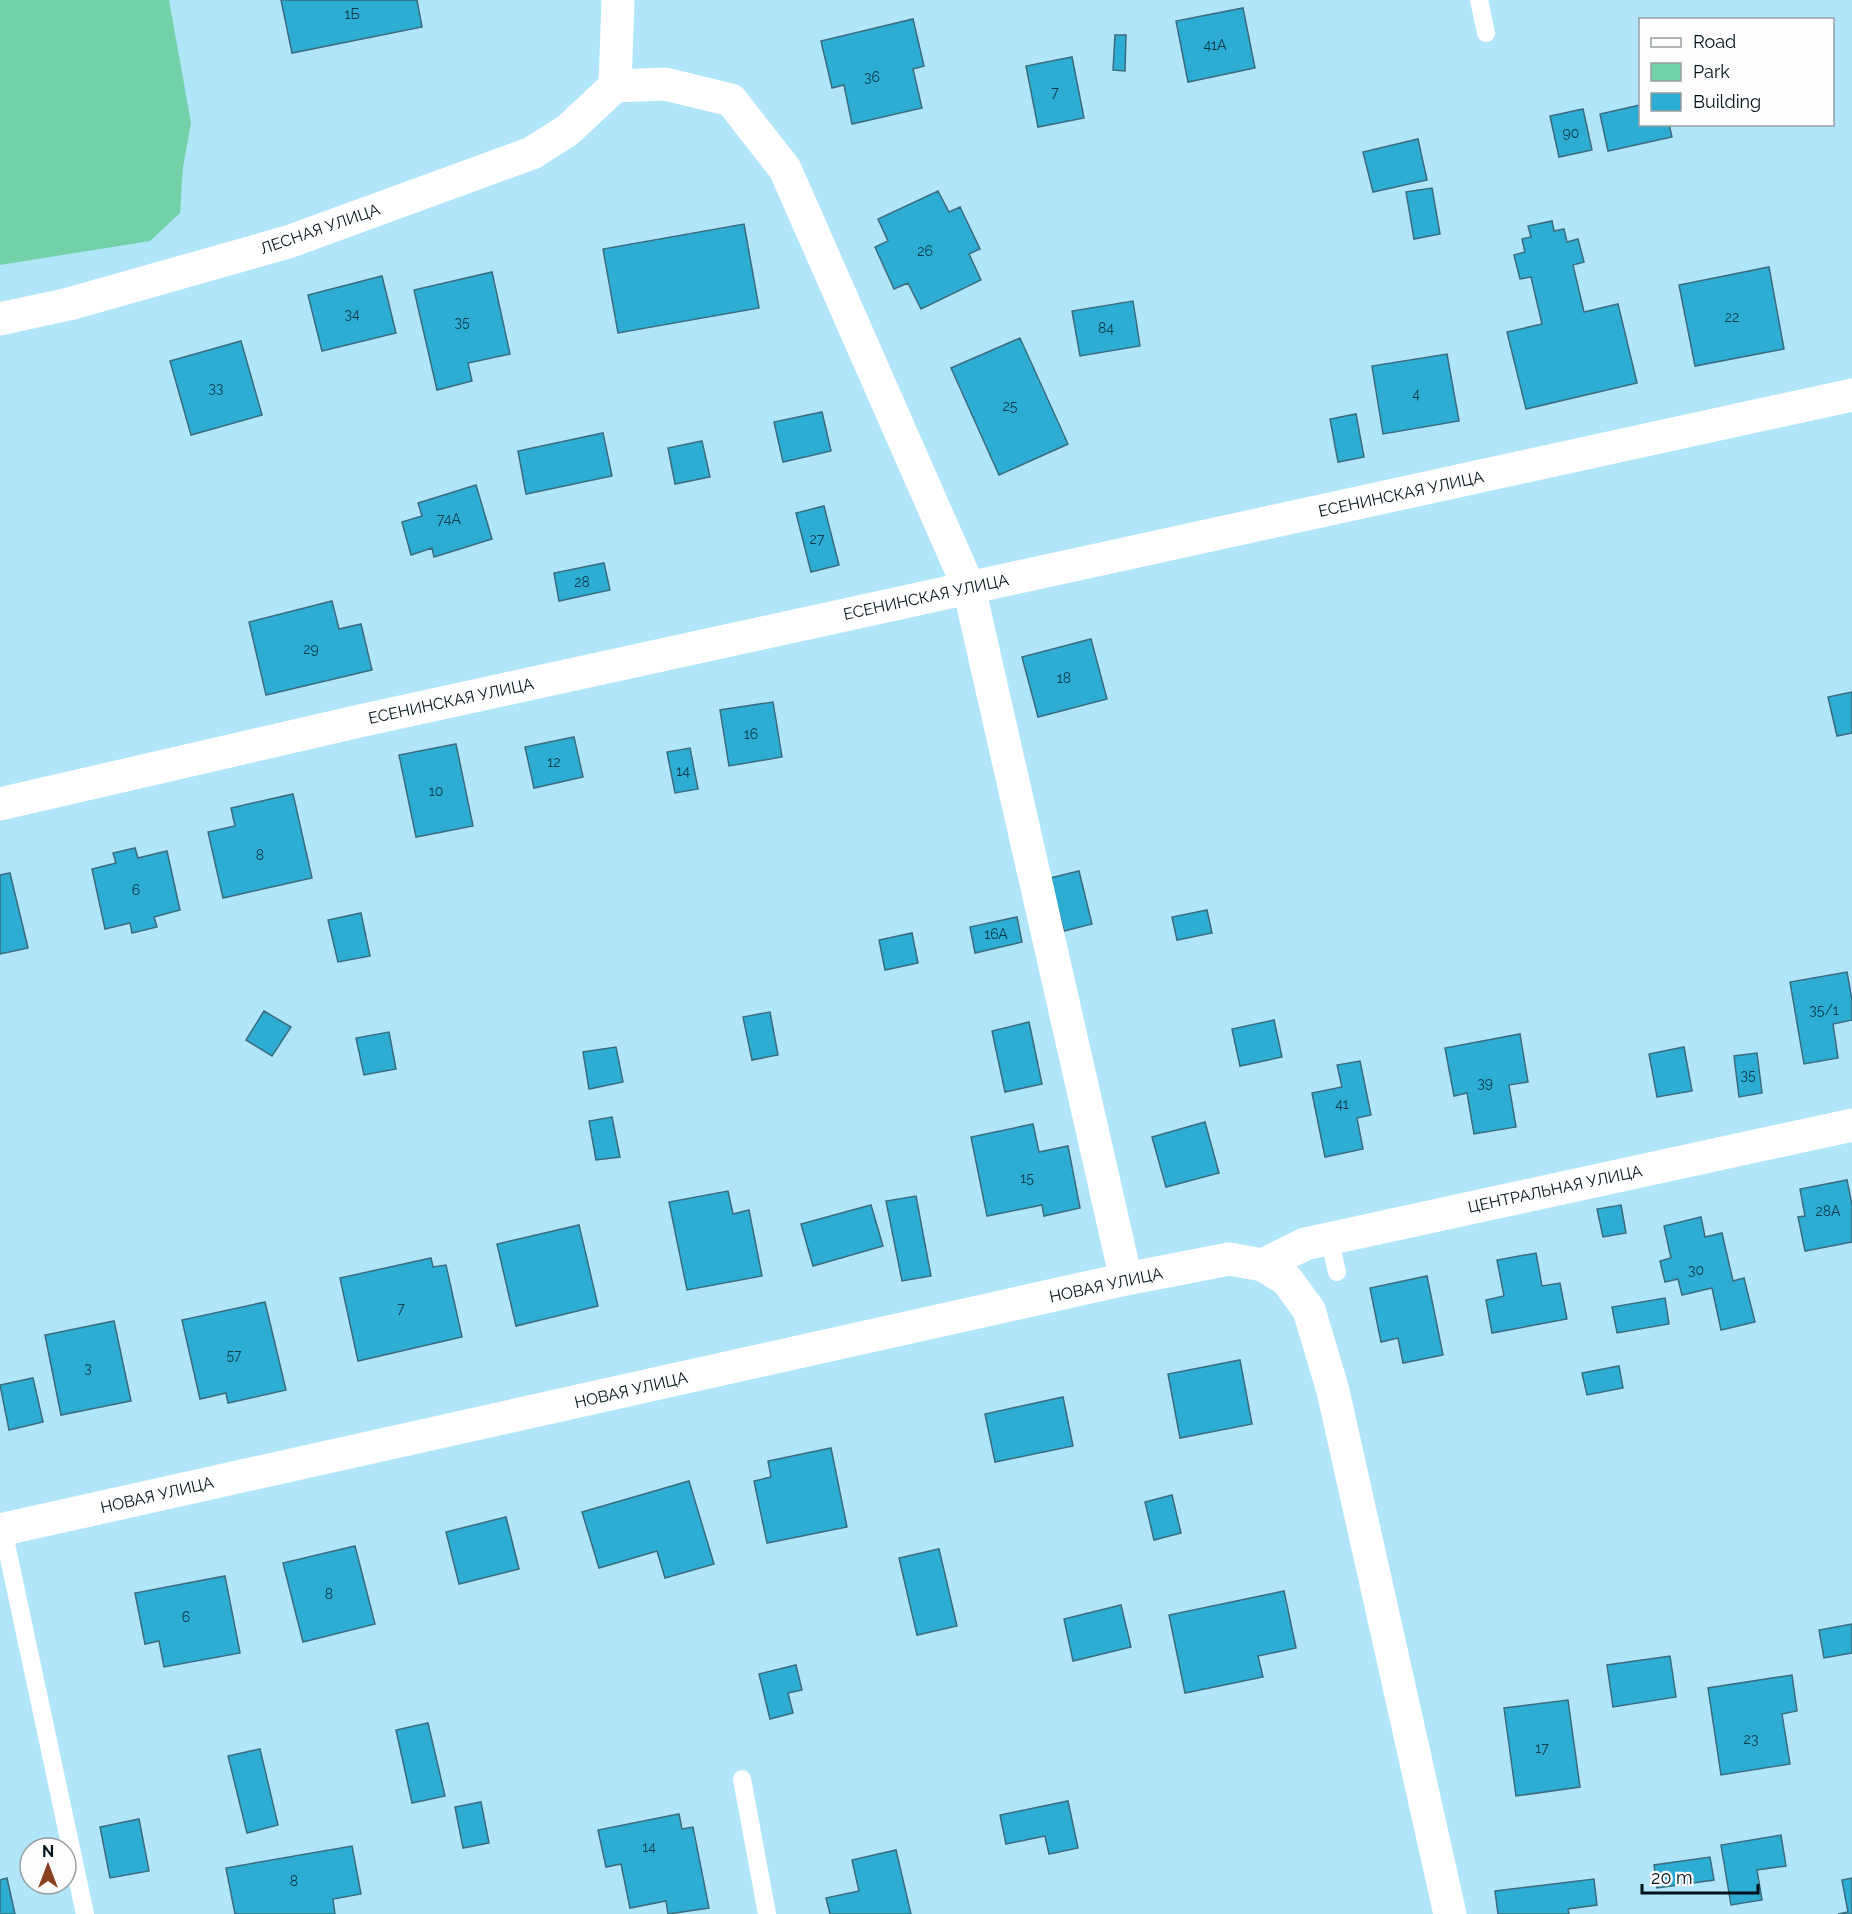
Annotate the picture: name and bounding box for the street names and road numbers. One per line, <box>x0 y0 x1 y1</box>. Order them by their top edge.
street label: ЛЕСНАЯ УЛИЦА <box>258 200 382 258</box>
street label: ЕСЕНИНСКАЯ УЛИЦА <box>1317 467 1486 521</box>
street label: ЕСЕНИНСКАЯ УЛИЦА <box>842 570 1011 624</box>
street label: ЕСЕНИНСКАЯ УЛИЦА <box>367 674 536 728</box>
street label: ЦЕНТРАЛЬНАЯ УЛИЦА <box>1466 1161 1644 1217</box>
street label: НОВАЯ УЛИЦА <box>1048 1264 1165 1306</box>
street label: НОВАЯ УЛИЦА <box>573 1368 690 1412</box>
street label: НОВАЯ УЛИЦА <box>99 1473 216 1517</box>

